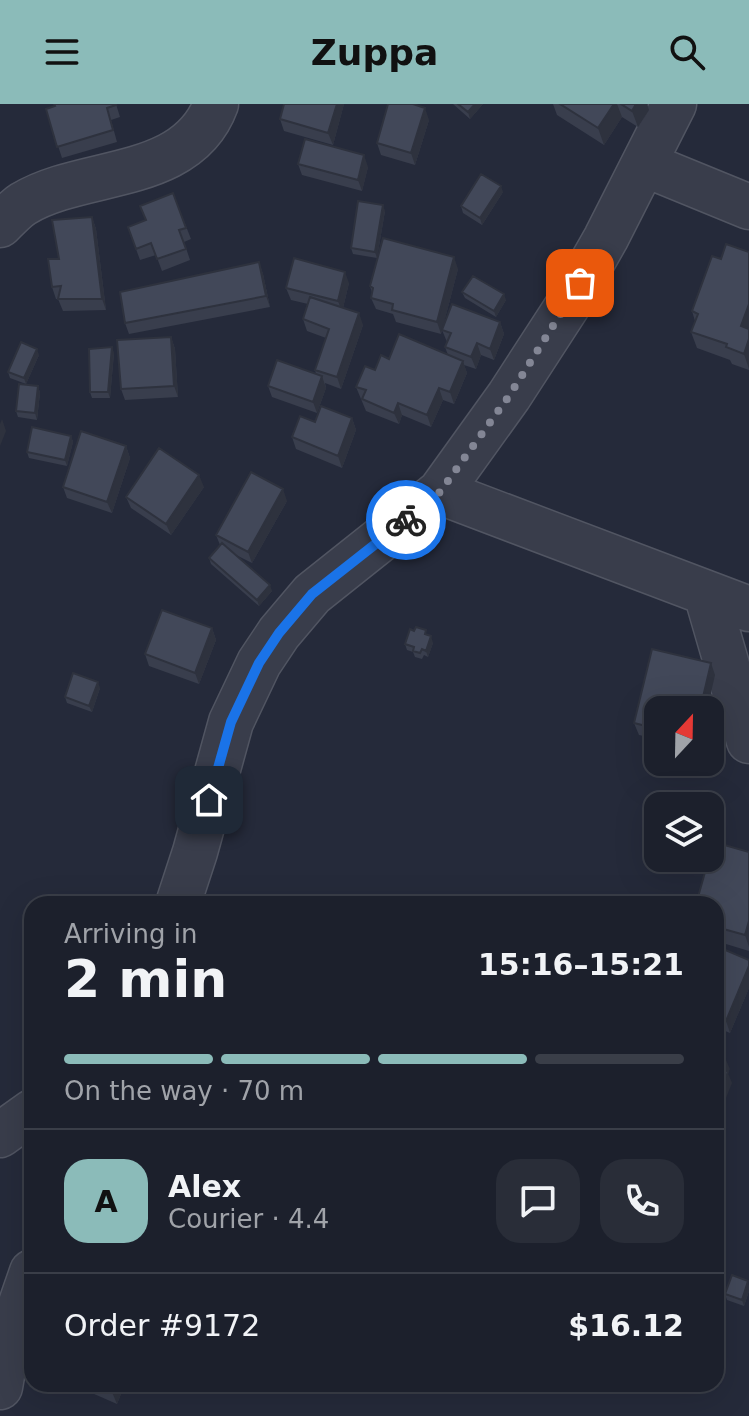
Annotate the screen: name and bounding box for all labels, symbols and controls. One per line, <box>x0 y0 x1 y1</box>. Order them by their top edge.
icon: menu <box>40 30 84 74</box>
icon: search <box>665 30 709 74</box>
text: Zuppa <box>311 32 438 73</box>
pin <box>546 249 614 317</box>
icon: bag <box>558 261 602 305</box>
courier <box>366 480 446 560</box>
icon: bike <box>384 498 428 542</box>
north arrow <box>644 696 724 776</box>
map controls <box>644 696 724 872</box>
pin <box>175 766 243 834</box>
icon: home <box>187 778 231 822</box>
button: layers <box>644 792 724 872</box>
text: Arriving in <box>64 919 198 949</box>
text: 15:16–15:21 <box>478 947 684 982</box>
text: 2 min <box>64 949 227 1009</box>
text: On the way · 70 m <box>64 1076 304 1106</box>
button: chat <box>496 1159 580 1243</box>
button: phone <box>600 1159 684 1243</box>
text: Alex <box>168 1169 241 1204</box>
text: A <box>94 1184 118 1219</box>
text: Courier · 4.4 <box>168 1204 329 1234</box>
text: Order #9172 <box>64 1308 260 1343</box>
text: $16.12 <box>568 1308 684 1343</box>

